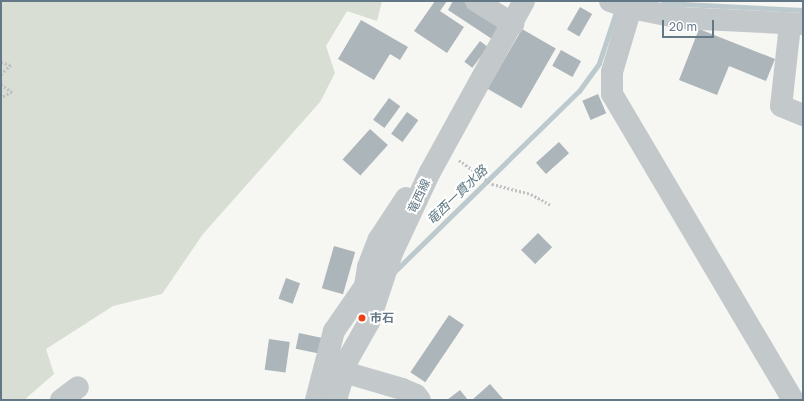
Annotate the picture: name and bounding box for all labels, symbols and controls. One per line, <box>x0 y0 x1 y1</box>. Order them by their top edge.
scale bar <box>664 12 716 38</box>
text: 20 m <box>669 19 697 34</box>
water label: 竜西一貫水路 <box>424 162 490 228</box>
street label: 竜西線 <box>405 177 433 215</box>
place label: 市石 <box>370 311 394 325</box>
marker: 市石 <box>357 313 367 323</box>

